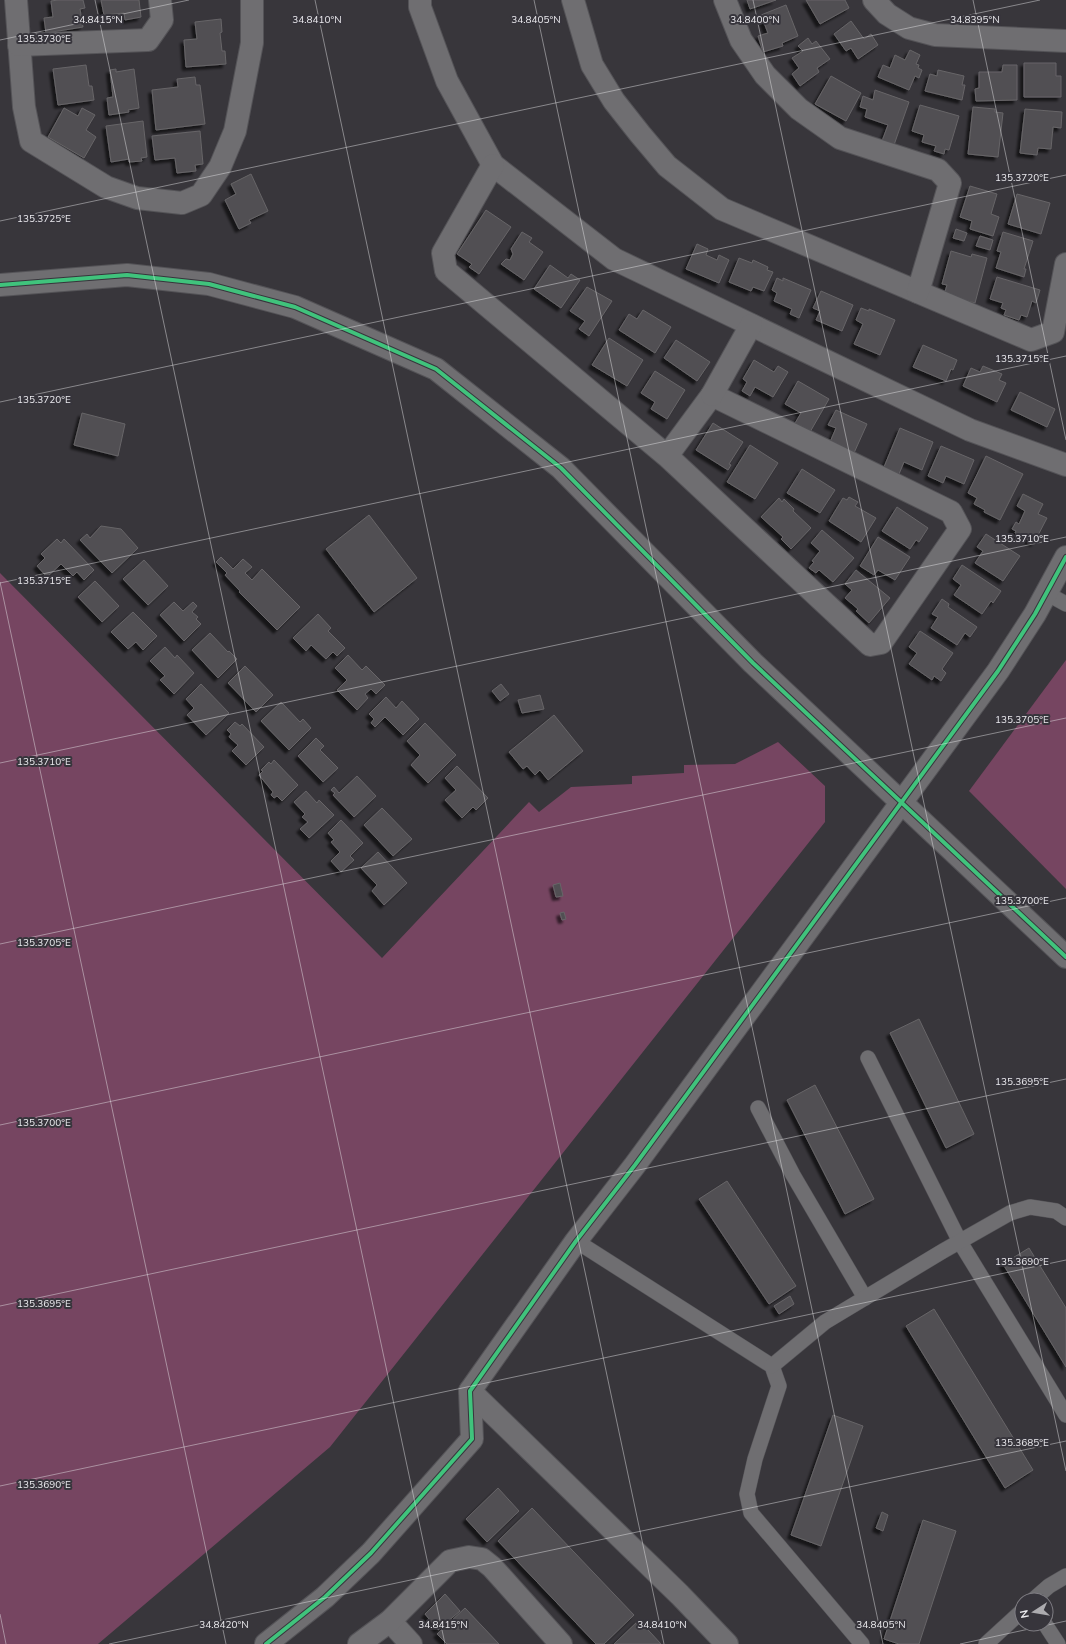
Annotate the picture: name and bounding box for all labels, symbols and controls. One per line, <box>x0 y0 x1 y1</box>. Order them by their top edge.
text: 34.8415°N <box>73 13 123 27</box>
text: 34.8410°N <box>292 13 342 27</box>
text: 34.8405°N <box>511 13 561 27</box>
text: 34.8400°N <box>730 13 780 27</box>
text: 34.8395°N <box>950 13 1000 27</box>
text: 135.3730°E <box>17 32 71 46</box>
text: 135.3720°E <box>995 171 1049 185</box>
text: 135.3725°E <box>17 212 71 226</box>
text: 135.3715°E <box>995 352 1049 366</box>
text: 135.3720°E <box>17 393 71 407</box>
text: 135.3710°E <box>995 532 1049 546</box>
text: 135.3715°E <box>17 574 71 588</box>
text: 135.3705°E <box>995 713 1049 727</box>
text: 135.3710°E <box>17 755 71 769</box>
text: 135.3700°E <box>995 894 1049 908</box>
text: 135.3705°E <box>17 936 71 950</box>
text: 135.3695°E <box>995 1075 1049 1089</box>
text: 135.3700°E <box>17 1116 71 1130</box>
text: 135.3690°E <box>995 1255 1049 1269</box>
text: 135.3695°E <box>17 1297 71 1311</box>
text: 135.3685°E <box>995 1436 1049 1450</box>
text: 135.3690°E <box>17 1478 71 1492</box>
north arrow <box>1014 1592 1054 1632</box>
text: N <box>1017 1608 1033 1620</box>
text: 34.8420°N <box>199 1618 249 1632</box>
text: 34.8415°N <box>418 1618 468 1632</box>
text: 34.8410°N <box>637 1618 687 1632</box>
text: 34.8405°N <box>856 1618 906 1632</box>

